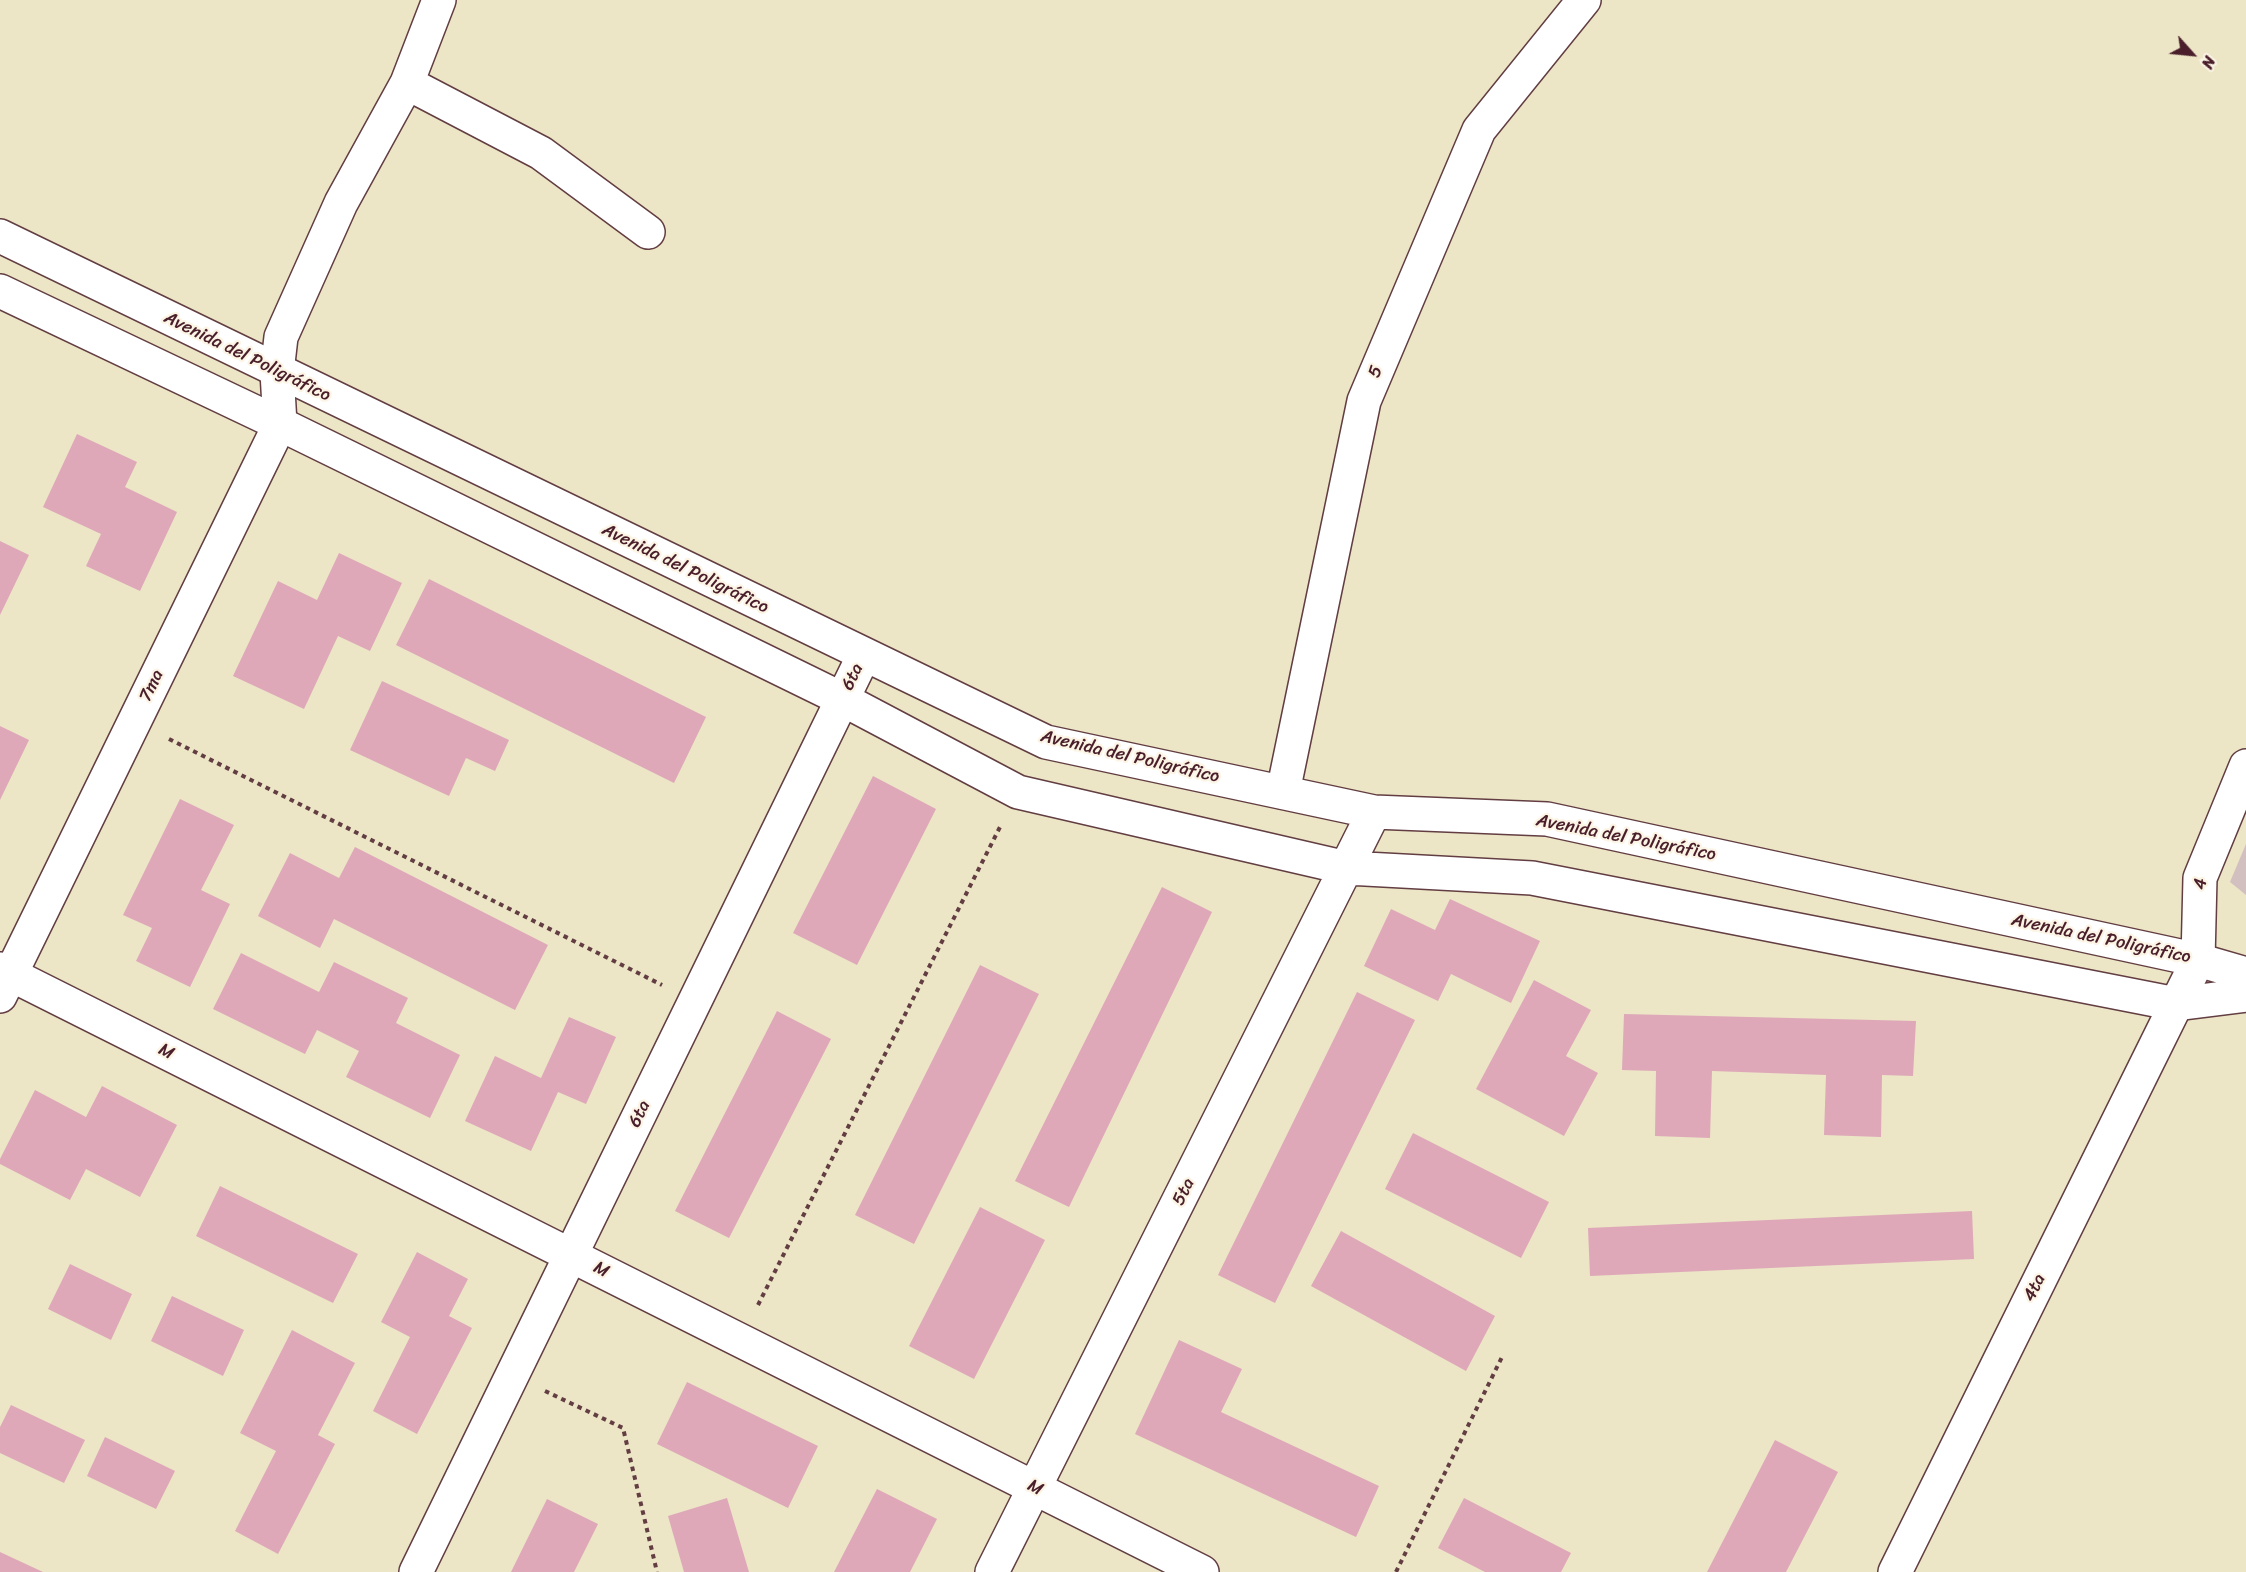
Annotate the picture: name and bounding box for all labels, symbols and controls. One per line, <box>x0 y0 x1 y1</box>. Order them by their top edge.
north arrow <box>2162 24 2222 84</box>
text: N <box>2193 51 2224 74</box>
street label: Avenida del Poligráfico <box>160 307 334 407</box>
street label: 5 <box>1364 363 1388 381</box>
street label: Avenida del Poligráfico <box>598 519 772 619</box>
street label: 6ta <box>837 660 869 694</box>
street label: 7ma <box>135 666 169 706</box>
street label: Avenida del Poligráfico <box>1039 726 1221 788</box>
street label: Avenida del Poligráfico <box>1534 810 1718 866</box>
street label: 4 <box>2190 877 2212 891</box>
street label: Avenida del Poligráfico <box>2009 909 2193 969</box>
street label: M <box>155 1039 177 1065</box>
street label: 6ta <box>624 1097 656 1131</box>
street label: 5ta <box>1168 1175 1200 1209</box>
street label: M <box>590 1257 612 1283</box>
street label: 4ta <box>2019 1271 2051 1305</box>
street label: M <box>1024 1475 1046 1501</box>

